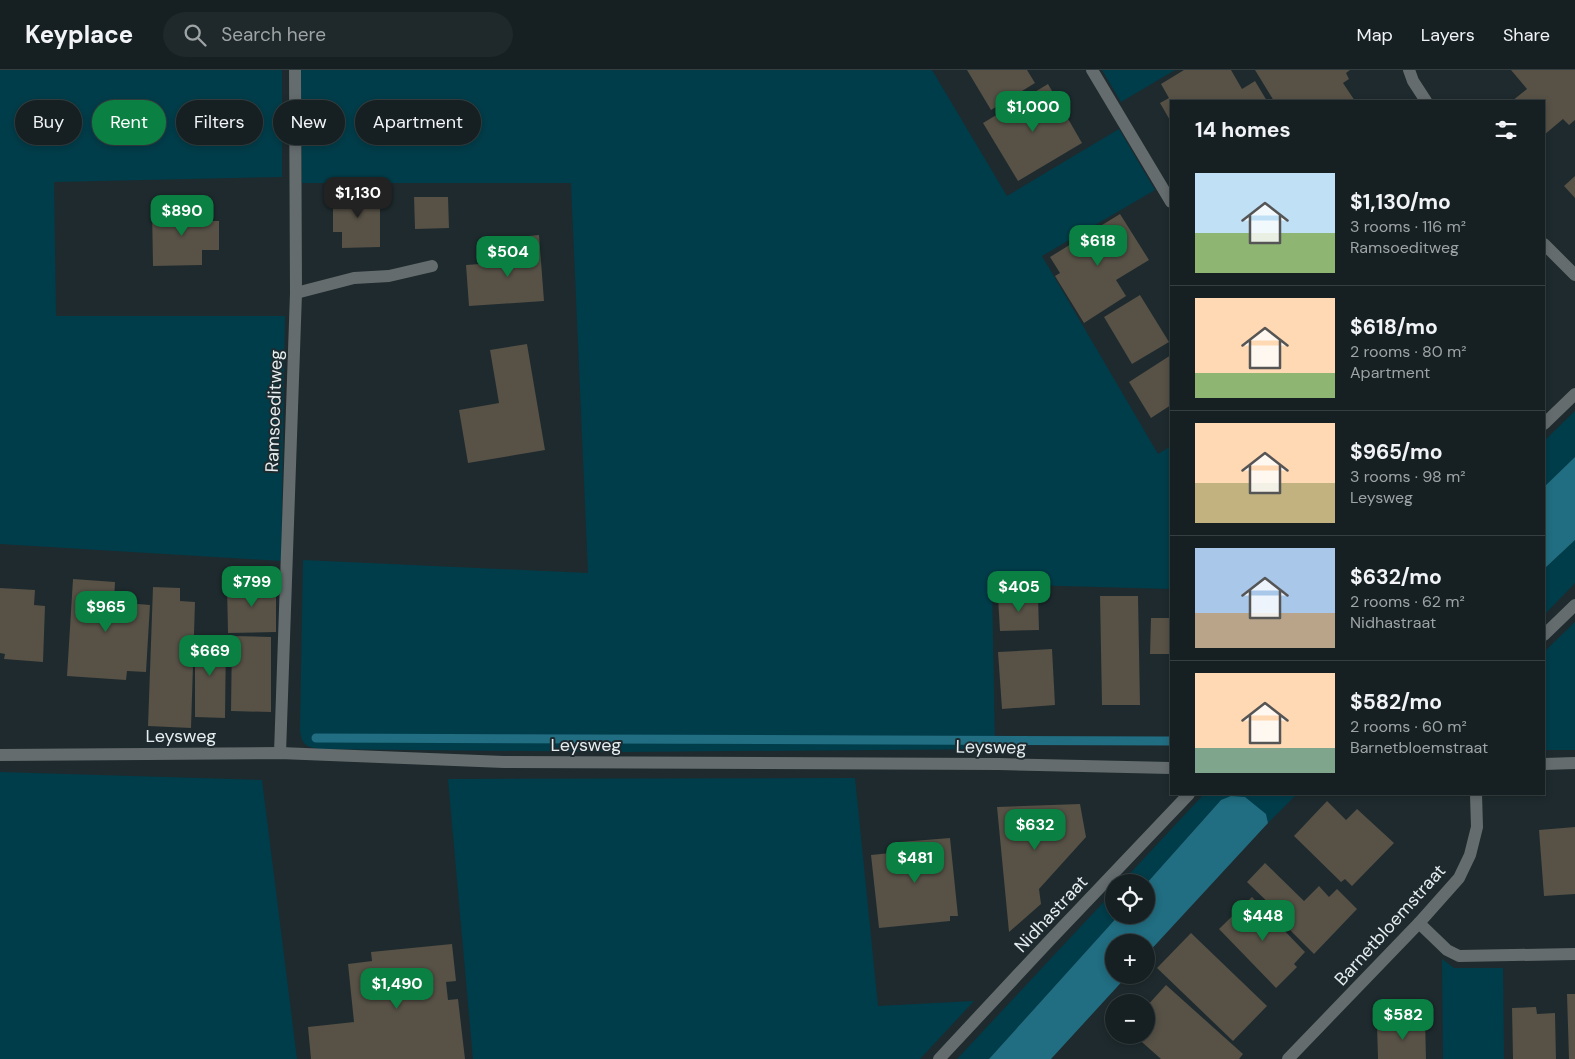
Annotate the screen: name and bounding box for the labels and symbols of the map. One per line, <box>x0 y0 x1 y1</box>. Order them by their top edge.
pin: $1,000 <box>992 90 1074 133</box>
pin: $1,130 <box>317 176 399 219</box>
pin: $890 <box>152 194 212 237</box>
pin: $618 <box>1068 224 1128 267</box>
pin: $504 <box>478 236 538 278</box>
street label: Ramsoeditweg <box>260 349 288 473</box>
pin: $799 <box>222 566 282 608</box>
pin: $405 <box>989 570 1049 613</box>
pin: $965 <box>76 590 136 633</box>
pin: $669 <box>180 634 240 677</box>
street label: Leysweg <box>146 724 216 748</box>
street label: Leysweg <box>551 733 621 757</box>
street label: Leysweg <box>955 734 1027 760</box>
pin: $632 <box>1005 808 1065 851</box>
pin: $481 <box>885 842 945 884</box>
street label: Barnetbloemstraat <box>1329 859 1451 991</box>
street label: Nidhastraat <box>1009 870 1093 958</box>
pin: $448 <box>1233 900 1293 942</box>
pin: $1,490 <box>356 968 438 1010</box>
pin: $582 <box>1373 998 1433 1041</box>

